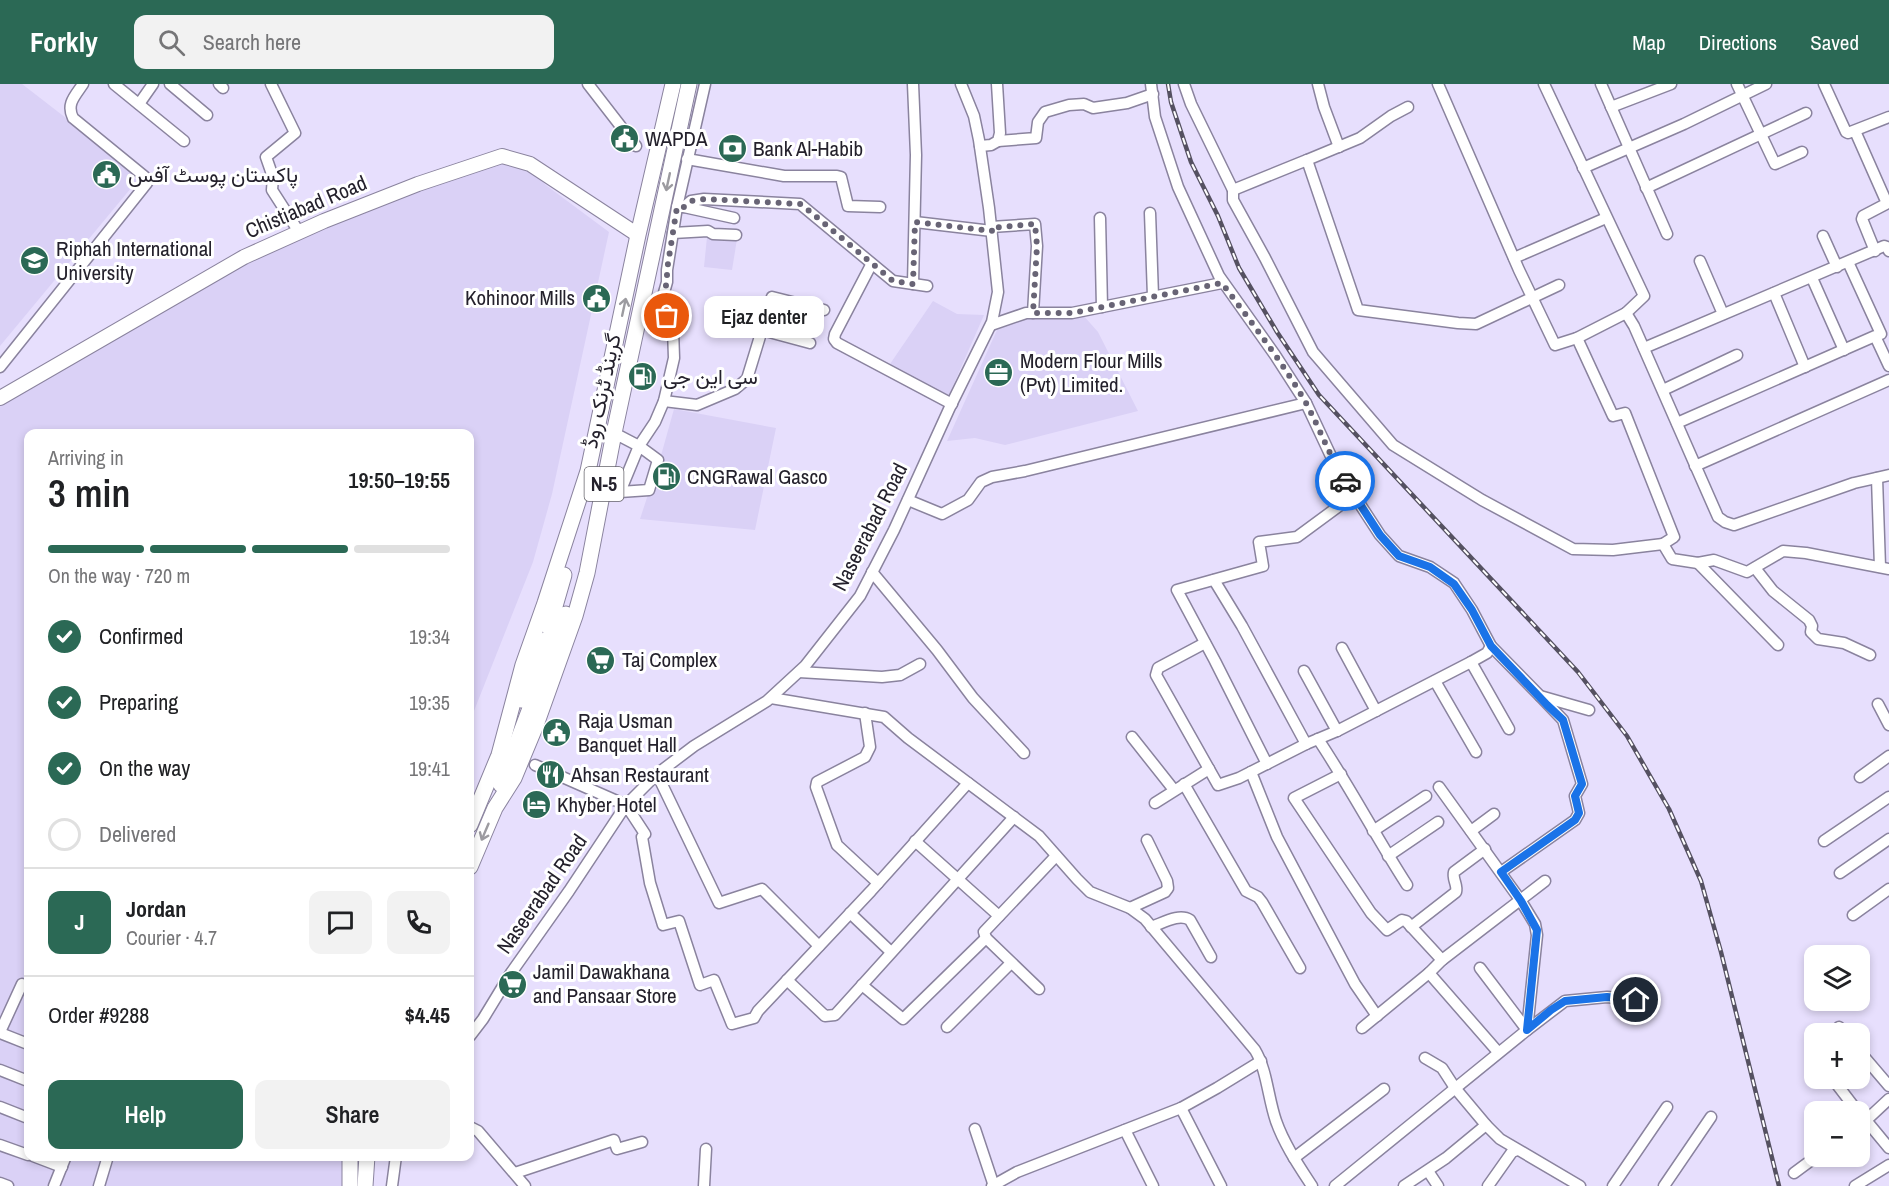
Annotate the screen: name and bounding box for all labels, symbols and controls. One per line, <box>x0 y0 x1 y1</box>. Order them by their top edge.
search box <box>134 15 554 69</box>
text: Forkly <box>30 23 98 61</box>
icon: search <box>155 26 188 59</box>
text: Search here <box>203 27 301 57</box>
text: Map <box>1632 28 1666 57</box>
text: Directions <box>1699 28 1777 57</box>
text: Saved <box>1810 28 1859 57</box>
public building icon: WAPDA <box>608 123 640 155</box>
place label: WAPDA <box>645 124 708 153</box>
bank icon: Bank Al-Habib <box>716 133 748 165</box>
place label: Bank Al-Habib <box>753 134 863 163</box>
public building icon: پاکستان پوسٹ آفس <box>91 159 123 191</box>
place label: پاکستان پوسٹ آفس <box>128 160 298 189</box>
street label: Chistiabad Road <box>241 168 371 245</box>
one-way arrow <box>662 172 673 192</box>
place label: Riphah International University <box>56 234 212 287</box>
school or university icon: Riphah International University <box>19 245 51 277</box>
public building icon: Kohinoor Mills <box>580 282 612 314</box>
place label: Kohinoor Mills <box>465 283 575 312</box>
pin <box>641 290 692 341</box>
callout: Ejaz denter <box>703 295 823 337</box>
one-way arrow <box>618 298 630 317</box>
icon: bag <box>650 299 683 332</box>
text: Ejaz denter <box>721 303 807 330</box>
street label: گرینڈ ٹرنک روڈ <box>575 331 628 451</box>
place label: Modern Flour Mills (Pvt) Limited. <box>1020 346 1163 399</box>
office icon: Modern Flour Mills (Pvt) Limited. <box>983 357 1015 389</box>
fuel station icon: سی این جی <box>626 361 658 393</box>
place label: سی این جی <box>663 362 758 391</box>
text: Arriving in <box>48 444 124 471</box>
courier <box>1315 451 1375 511</box>
street label: Naseerabad Road <box>825 458 914 596</box>
fuel station icon: CNGRawal Gasco <box>650 461 682 493</box>
place label: CNGRawal Gasco <box>687 462 828 491</box>
text: 19:50–19:55 <box>348 465 450 495</box>
icon: car <box>1329 465 1362 498</box>
text: 3 min <box>48 467 130 519</box>
road number: N-5 <box>584 467 624 501</box>
text: On the way · 720 m <box>48 562 190 589</box>
icon: check <box>48 620 81 653</box>
text: Confirmed <box>99 621 183 651</box>
text: 19:34 <box>409 623 450 650</box>
supermarket icon: Taj Complex <box>585 644 617 676</box>
place label: Taj Complex <box>622 645 717 674</box>
icon: check <box>48 686 81 719</box>
text: Preparing <box>99 687 178 717</box>
text: 19:35 <box>409 689 450 716</box>
place label: Raja Usman Banquet Hall <box>578 706 677 759</box>
public building icon: Raja Usman Banquet Hall <box>541 717 573 749</box>
icon: check <box>48 752 81 785</box>
text: On the way <box>99 753 190 783</box>
text: 19:41 <box>409 755 450 782</box>
restaurant icon: Ahsan Restaurant <box>534 759 566 791</box>
place label: Ahsan Restaurant <box>570 760 709 789</box>
hotel icon: Khyber Hotel <box>520 789 552 821</box>
place label: Khyber Hotel <box>557 790 657 819</box>
text: Delivered <box>99 819 176 849</box>
one-way arrow <box>479 822 490 840</box>
street label: Naseerabad Road <box>490 828 594 959</box>
button: chat <box>309 891 372 954</box>
button: phone <box>387 891 450 954</box>
text: Jordan <box>126 894 186 924</box>
text: J <box>74 907 85 937</box>
text: Courier · 4.7 <box>126 924 217 951</box>
map controls <box>1804 945 1870 1167</box>
button: layers <box>1804 945 1870 1011</box>
place label: Jamil Dawakhana and Pansaar Store <box>533 957 677 1010</box>
supermarket icon: Jamil Dawakhana and Pansaar Store <box>496 968 528 1000</box>
pin <box>1610 974 1661 1025</box>
icon: home <box>1619 983 1652 1016</box>
text: Order #9288 <box>48 1000 149 1030</box>
text: $4.45 <box>405 1000 450 1030</box>
button: + <box>1804 1023 1870 1089</box>
button: Help <box>48 1080 243 1149</box>
button: Share <box>255 1080 450 1149</box>
button: − <box>1804 1101 1870 1167</box>

